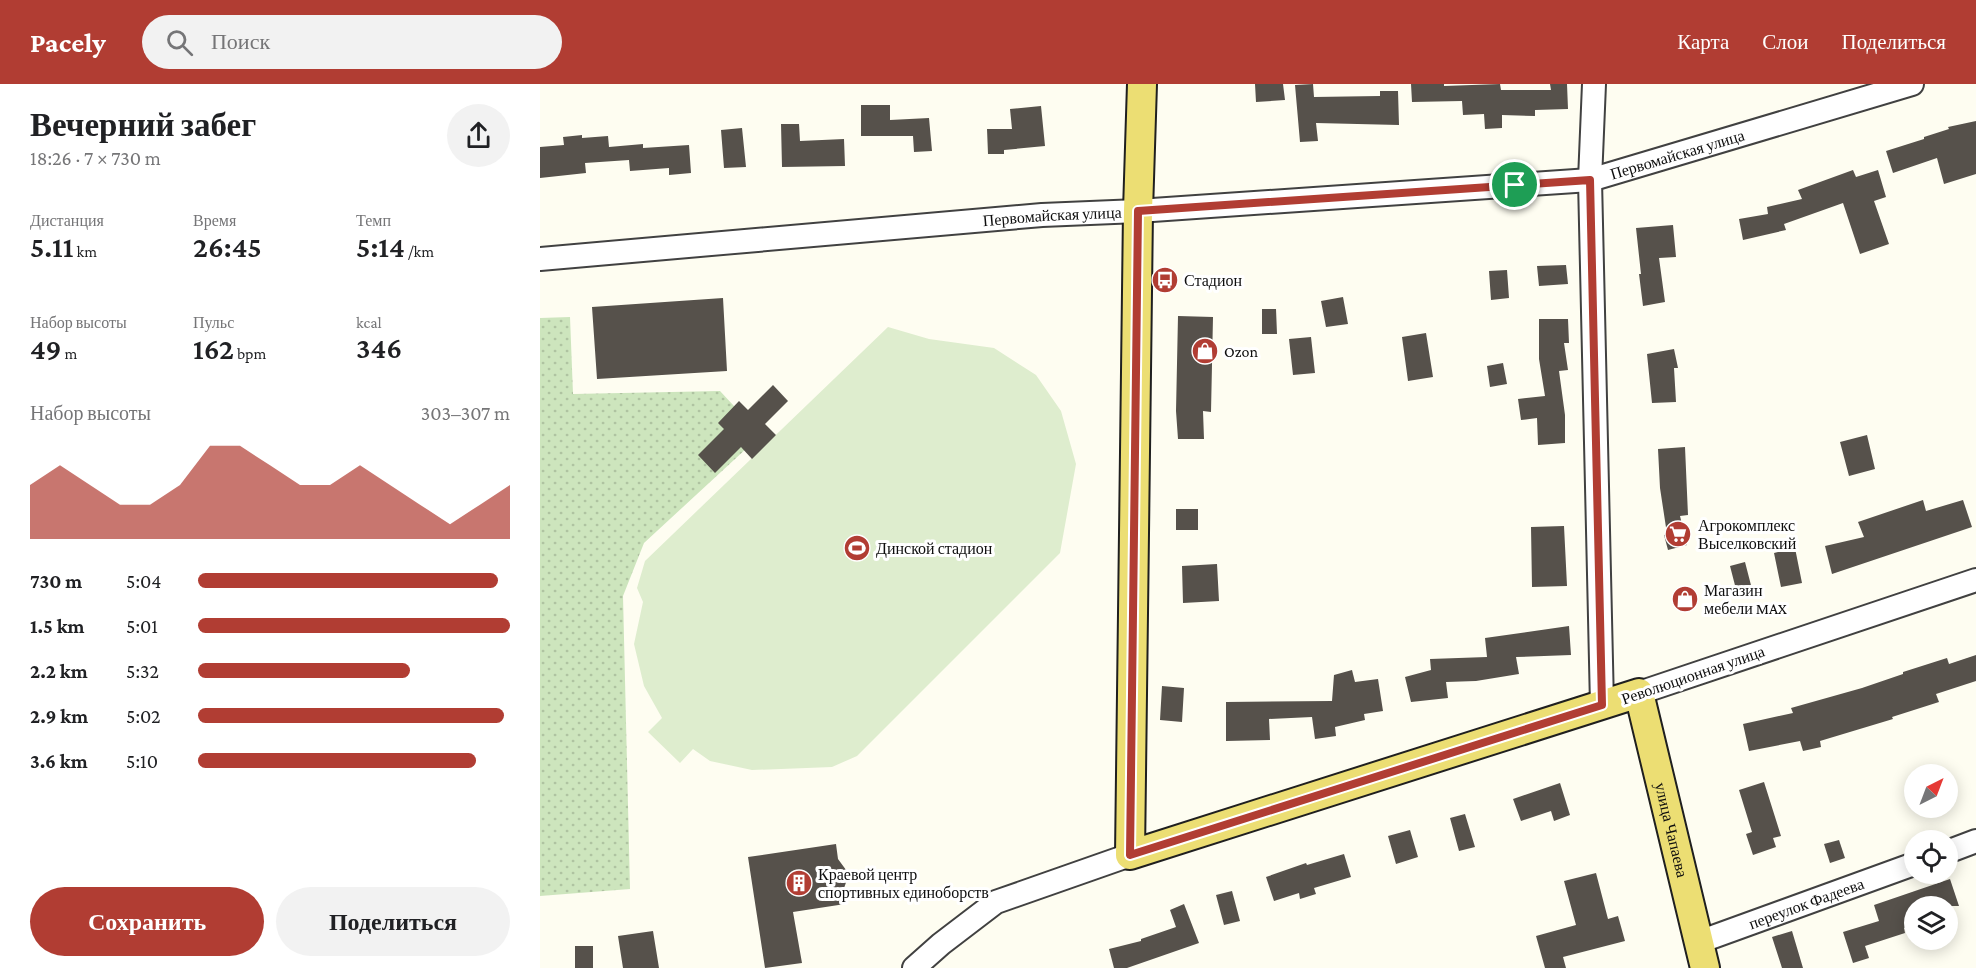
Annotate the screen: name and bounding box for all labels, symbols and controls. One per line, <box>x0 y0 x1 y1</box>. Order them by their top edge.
search box <box>142 15 562 69</box>
icon: search <box>163 26 196 59</box>
text: Pacely <box>30 27 106 58</box>
text: Поиск <box>211 29 270 54</box>
text: Карта <box>1677 30 1729 54</box>
text: Слои <box>1762 30 1808 54</box>
text: Поделиться <box>1841 30 1946 54</box>
button: share <box>447 104 510 167</box>
text: Вечерний забег <box>30 106 256 143</box>
street label: Первомайская улица <box>1608 126 1746 182</box>
text: 18:26 · 7 × 730 m <box>30 147 161 169</box>
pin <box>1489 159 1540 210</box>
icon: arrive <box>1498 168 1531 201</box>
street label: Первомайская улица <box>982 203 1122 229</box>
text: Дистанция <box>30 212 104 229</box>
text: Время <box>193 212 236 229</box>
text: Темп <box>356 212 391 229</box>
text: 5.11 <box>30 230 74 263</box>
text: 26:45 <box>193 230 262 263</box>
text: 5:14 <box>356 230 405 263</box>
text: km <box>74 243 97 260</box>
text: /km <box>405 243 434 260</box>
bus stop icon: Стадион <box>1150 265 1180 295</box>
place label: Стадион <box>1184 272 1242 290</box>
text: Набор высоты <box>30 314 127 331</box>
text: Пульс <box>193 314 234 331</box>
text: kcal <box>356 314 382 331</box>
text: 346 <box>356 331 402 364</box>
text: 49 <box>30 332 62 365</box>
text: 162 <box>193 332 234 365</box>
shop icon: Ozon <box>1190 336 1220 366</box>
place label: Ozon <box>1224 343 1258 360</box>
text: m <box>62 345 77 362</box>
text: bpm <box>234 345 266 362</box>
text: Набор высоты <box>30 402 151 424</box>
text: 303–307 m <box>421 402 510 424</box>
place label: Агрокомплекс Выселковский <box>1698 517 1797 552</box>
supermarket icon: Агрокомплекс Выселковский <box>1663 519 1693 549</box>
sports icon: Динской стадион <box>842 533 872 563</box>
place label: Динской стадион <box>876 540 993 558</box>
text: 730 m <box>30 570 82 592</box>
text: 5:04 <box>126 570 162 592</box>
place label: Магазин мебели MAX <box>1704 582 1788 617</box>
shop icon: Магазин мебели MAX <box>1670 584 1700 614</box>
text: 1.5 km <box>30 615 85 637</box>
text: 5:01 <box>126 615 158 637</box>
street label: Революционная улица <box>1619 643 1767 708</box>
text: 2.2 km <box>30 660 88 682</box>
text: 5:32 <box>126 660 159 682</box>
text: 2.9 km <box>30 705 88 727</box>
text: 5:02 <box>126 705 161 727</box>
text: 3.6 km <box>30 750 88 772</box>
text: 5:10 <box>126 750 158 772</box>
north arrow <box>1904 764 1958 818</box>
map controls <box>1904 764 1958 950</box>
street label: улица Чапаева <box>1651 781 1691 879</box>
button: locate <box>1904 830 1958 884</box>
place label: Краевой центр спортивных единоборств <box>818 866 989 902</box>
building icon: Краевой центр спортивных единоборств <box>784 868 814 898</box>
street label: переулок Фадеева <box>1746 874 1866 932</box>
button: Сохранить <box>30 887 264 956</box>
button: Поделиться <box>276 887 510 956</box>
button: layers <box>1904 896 1958 950</box>

